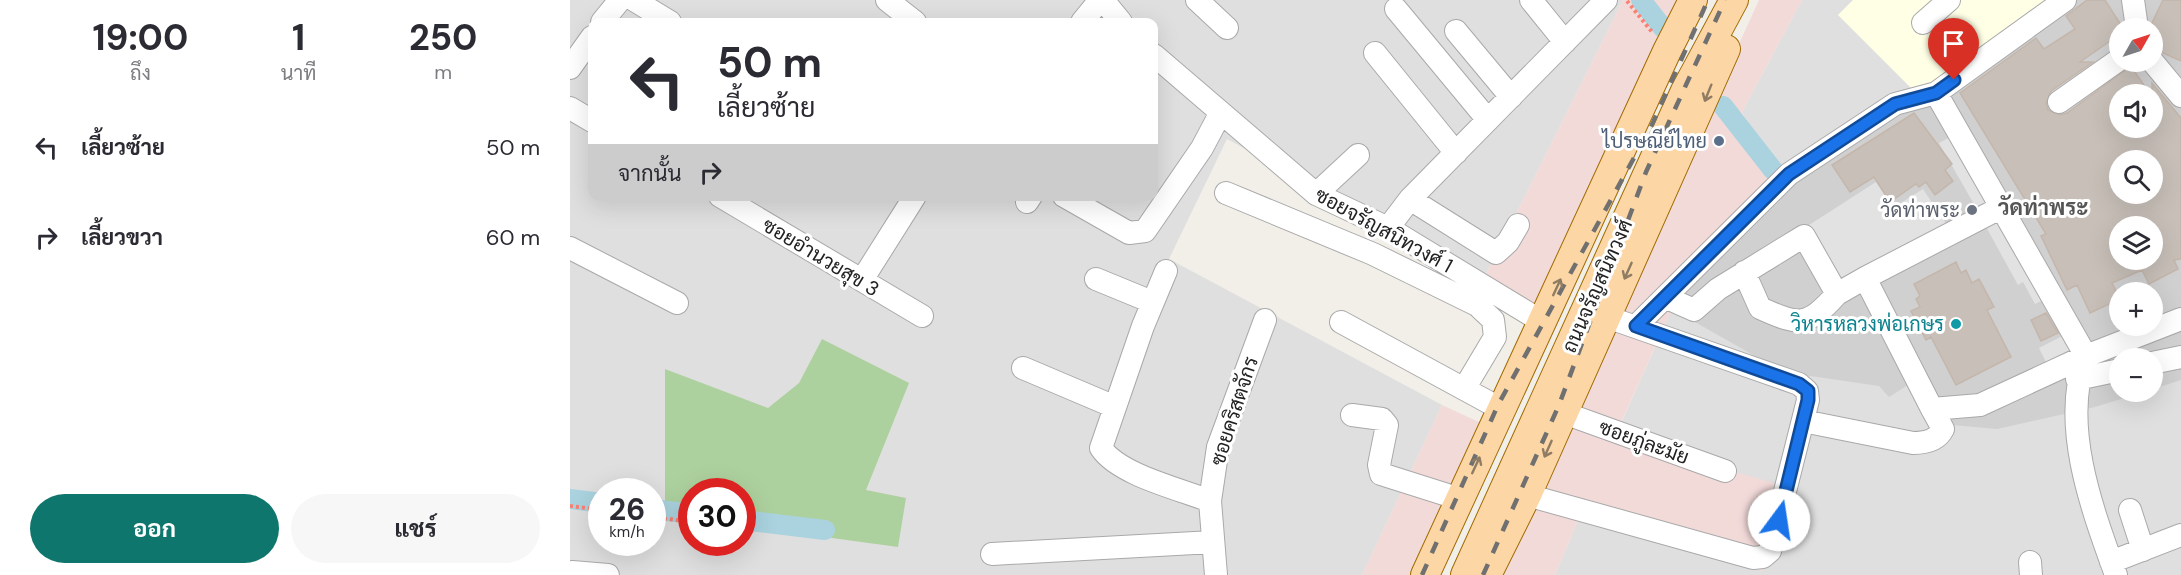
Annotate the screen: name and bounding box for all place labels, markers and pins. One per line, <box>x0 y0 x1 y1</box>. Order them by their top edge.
pin <box>1928 18 1979 80</box>
place label: ไปรษณีย์ไทย <box>1600 127 1707 154</box>
marker: ไปรษณีย์ไทย <box>1712 134 1726 148</box>
place label: วัดท่าพระ <box>1880 197 1960 223</box>
marker: วัดท่าพระ <box>1965 203 1979 217</box>
place label: วิหารหลวงพ่อเกษร <box>1790 311 1944 337</box>
marker: วิหารหลวงพ่อเกษร <box>1949 317 1963 331</box>

